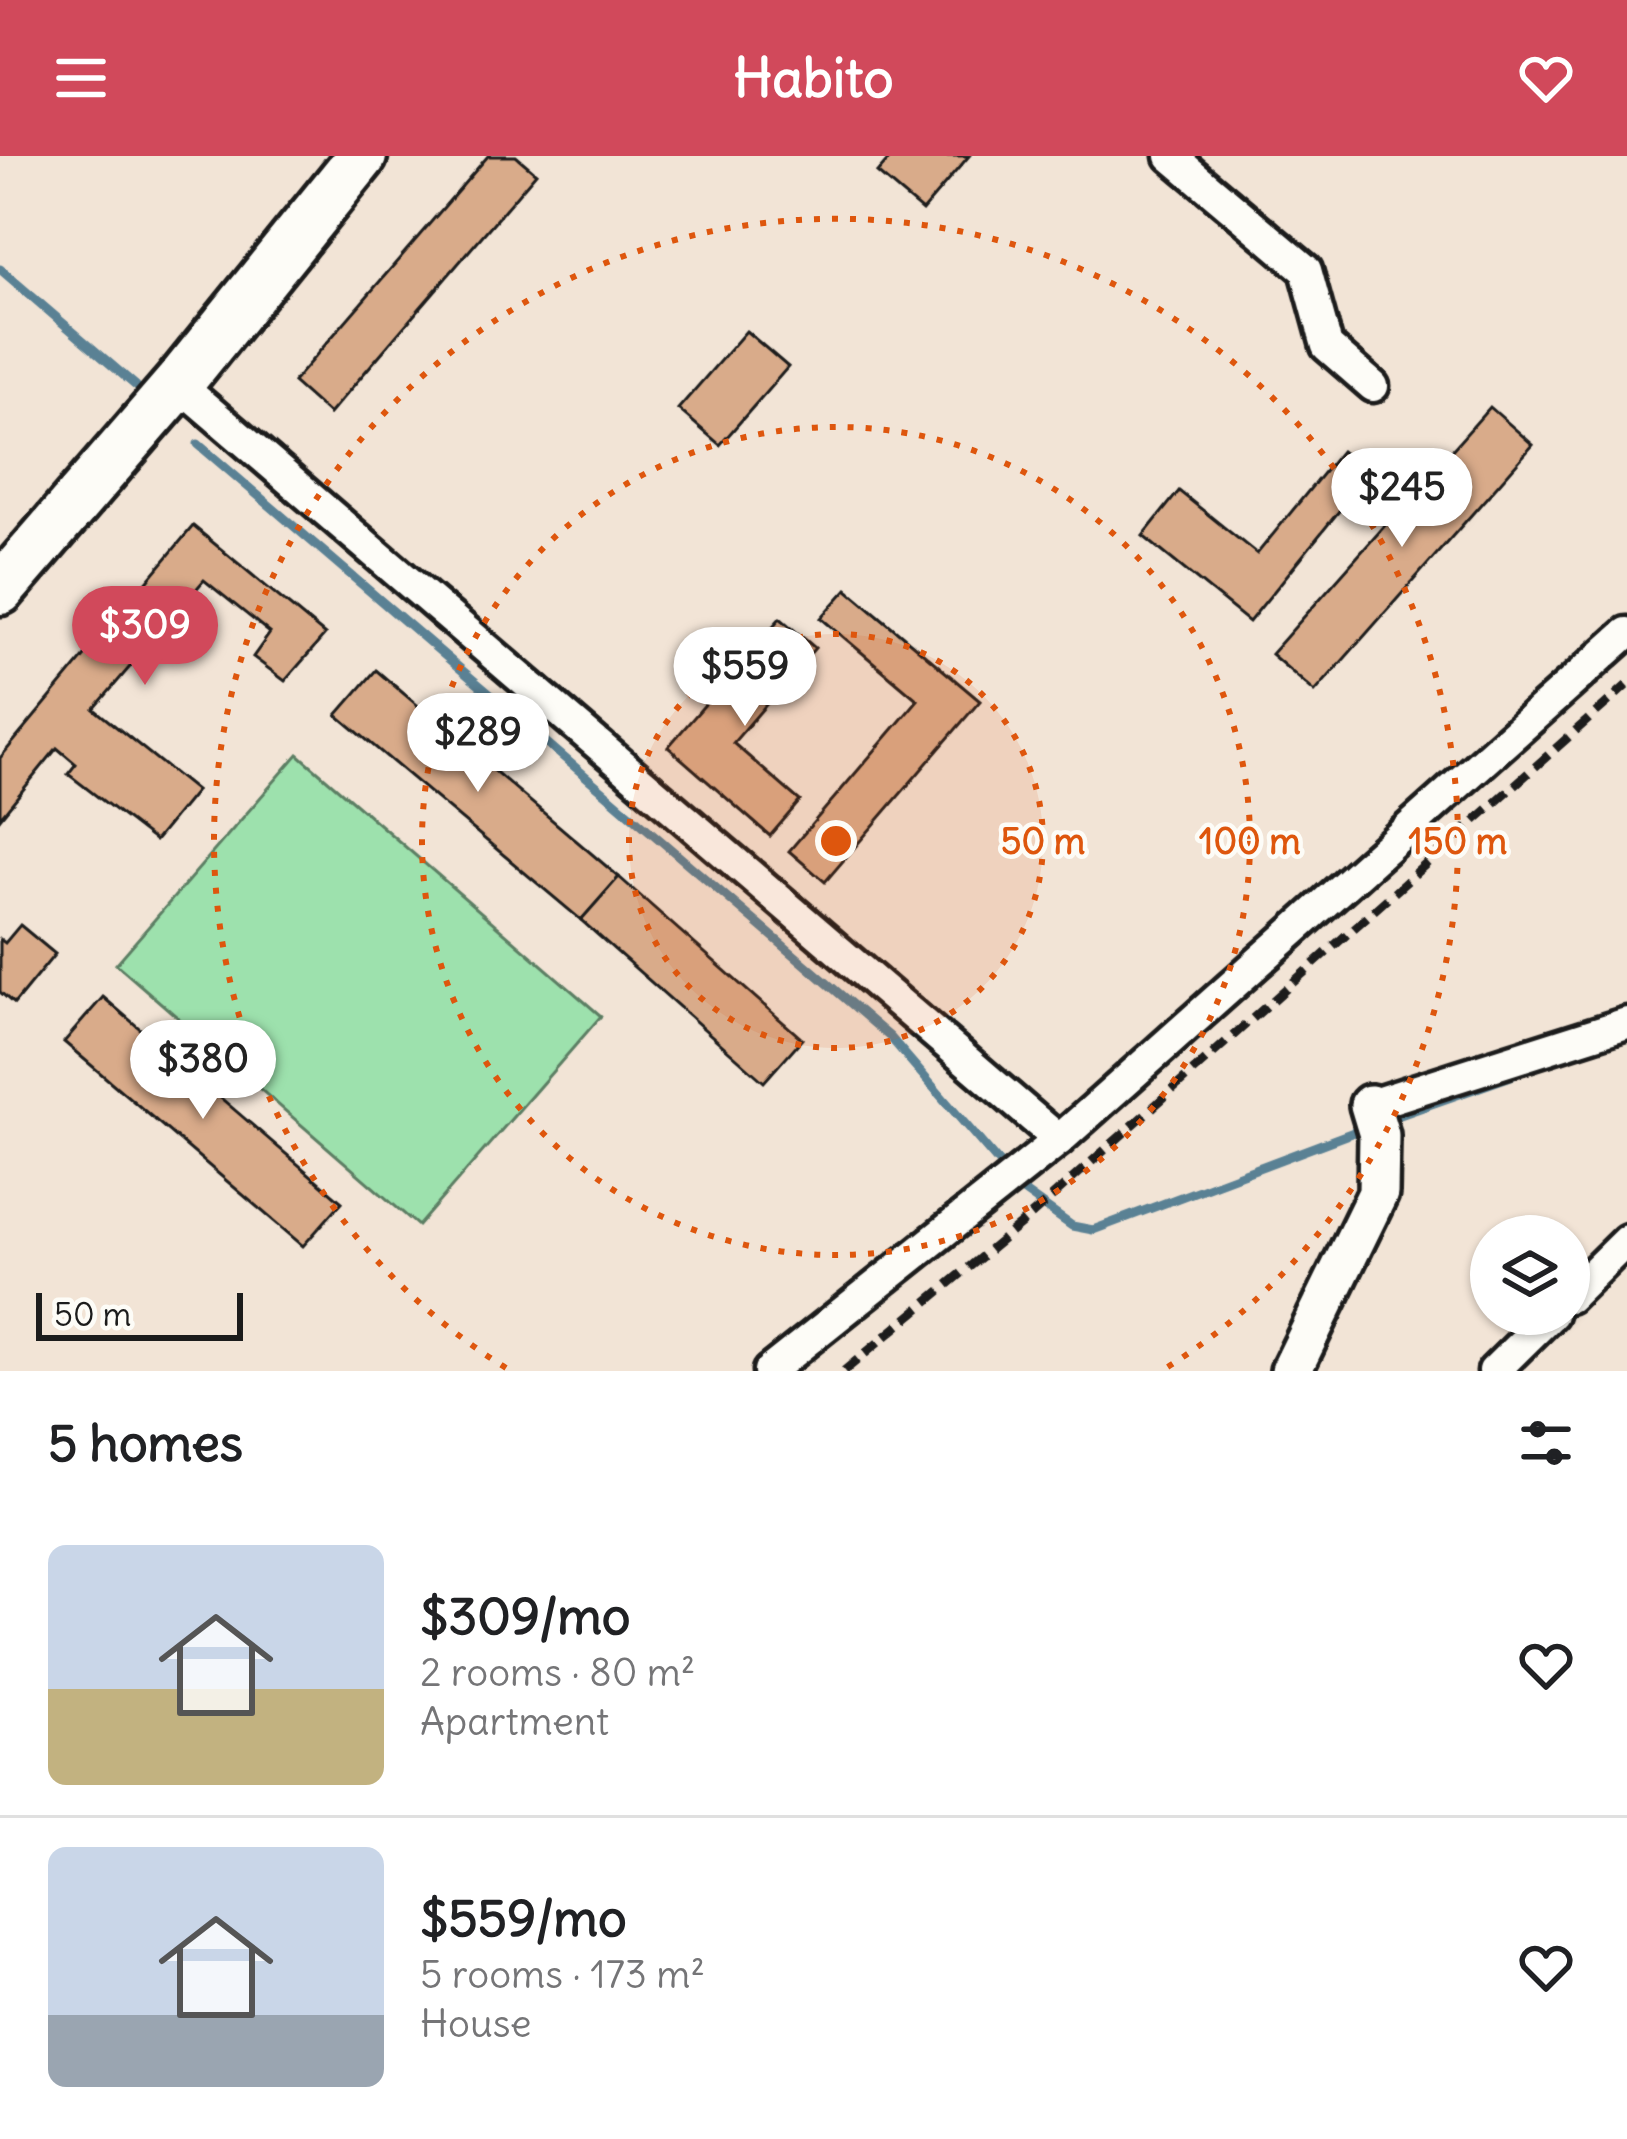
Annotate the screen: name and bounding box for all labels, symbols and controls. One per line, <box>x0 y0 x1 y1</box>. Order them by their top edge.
text: Habito <box>733 44 894 112</box>
icon: menu <box>48 45 114 111</box>
icon: heart <box>1513 45 1579 111</box>
pin: $245 <box>1331 448 1473 550</box>
text: $245 <box>1358 462 1446 511</box>
pin: $309 <box>74 586 216 688</box>
text: $309 <box>99 600 191 649</box>
pin: $559 <box>674 627 816 729</box>
text: $559 <box>701 641 789 690</box>
pin: $289 <box>407 693 549 795</box>
text: $289 <box>434 707 522 756</box>
text: 50 m <box>1001 819 1085 864</box>
text: 100 m <box>1199 819 1301 864</box>
text: 150 m <box>1409 819 1507 864</box>
centre of rings <box>815 820 857 862</box>
pin: $380 <box>132 1020 274 1122</box>
text: $380 <box>157 1034 249 1083</box>
map controls <box>1470 1215 1590 1335</box>
button: layers <box>1470 1215 1590 1335</box>
scale bar <box>36 1287 243 1340</box>
text: 50 m <box>54 1293 131 1335</box>
icon: filters <box>1513 1410 1579 1476</box>
text: 5 homes <box>48 1411 243 1475</box>
text: $309/mo <box>420 1584 631 1648</box>
icon: home <box>144 1593 288 1737</box>
icon: heart <box>1513 1632 1579 1698</box>
text: 2 rooms · 80 m² <box>420 1648 695 1697</box>
text: Apartment <box>420 1697 609 1746</box>
text: $559/mo <box>420 1886 627 1950</box>
icon: home <box>144 1895 288 2039</box>
icon: heart <box>1513 1934 1579 2000</box>
text: 5 rooms · 173 m² <box>420 1950 705 1999</box>
text: House <box>420 1999 531 2048</box>

